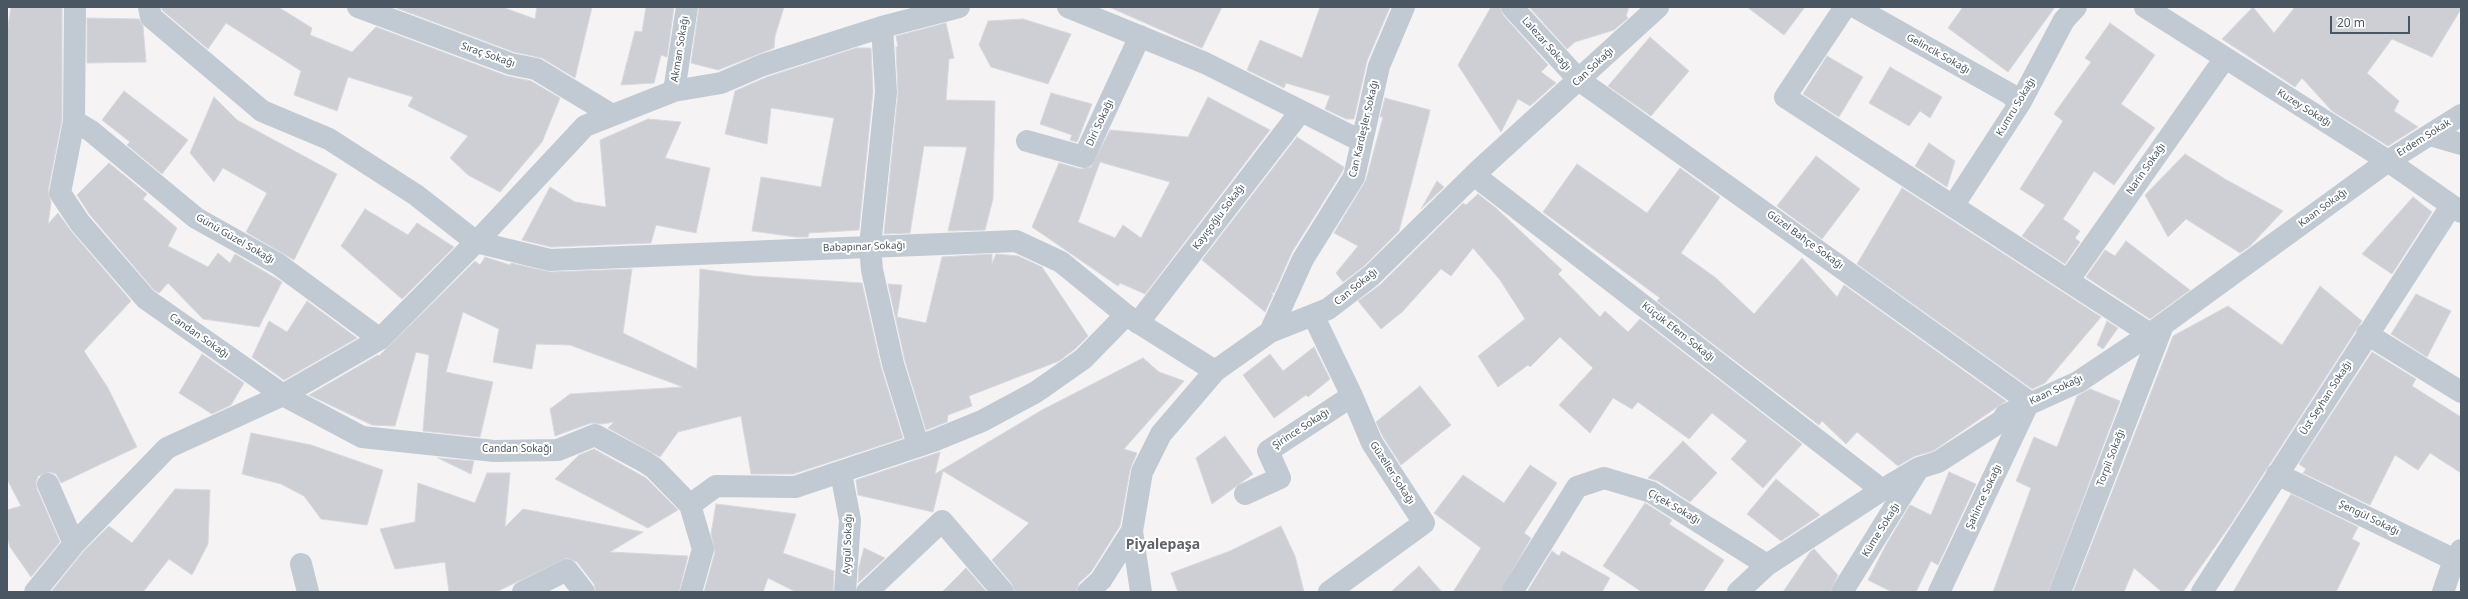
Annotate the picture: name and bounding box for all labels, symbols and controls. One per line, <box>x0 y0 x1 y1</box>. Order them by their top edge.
scale bar <box>2332 8 2412 34</box>
text: 20 m <box>2337 14 2365 31</box>
street label: Akman Sokağı <box>669 15 691 83</box>
street label: Lalezar Sokağı <box>1519 15 1573 73</box>
street label: Gelincik Sokağı <box>1904 32 1972 76</box>
street label: Sıraç Sokağı <box>459 40 517 70</box>
street label: Can Sokağı <box>1570 45 1616 89</box>
street label: Kumru Sokağı <box>1994 76 2038 138</box>
street label: Can Kardeşler Sokağı <box>1347 79 1381 179</box>
street label: Kuzey Sokağı <box>2275 87 2333 129</box>
street label: Diri Sokağı <box>1084 98 1116 148</box>
street label: Erdem Sokak <box>2395 117 2453 159</box>
street label: Narin Sokağı <box>2124 141 2168 197</box>
street label: Kayışoğlu Sokağı <box>1190 182 1248 252</box>
street label: Kaan Sokağı <box>2296 186 2350 230</box>
street label: Güzel Bahçe Sokağı <box>1764 208 1846 272</box>
street label: Günü Güzel Sokağı <box>194 212 276 266</box>
street label: Babapınar Sokağı <box>823 240 905 254</box>
street label: Can Sokağı <box>1332 266 1380 308</box>
street label: Küçük Efem Sokağı <box>1639 300 1717 364</box>
street label: Candan Sokağı <box>167 311 231 361</box>
street label: Üst Seyhan Sokağı <box>2298 359 2354 437</box>
street label: Kaan Sokağı <box>2027 372 2085 408</box>
street label: Şirince Sokağı <box>1270 406 1332 452</box>
street label: Torpil Sokağı <box>2095 428 2127 488</box>
street label: Güzeller Sokağı <box>1367 439 1417 507</box>
street label: Candan Sokağı <box>482 443 552 455</box>
street label: Şahince Sokağı <box>1964 463 2004 531</box>
street label: Çiçek Sokağı <box>1646 487 1702 527</box>
street label: Şengül Sokağı <box>2337 498 2401 538</box>
street label: Küme Sokağı <box>1860 501 1902 559</box>
street label: Aygül Sokağı <box>841 514 855 574</box>
district label: Piyalepaşa <box>1126 537 1200 553</box>

